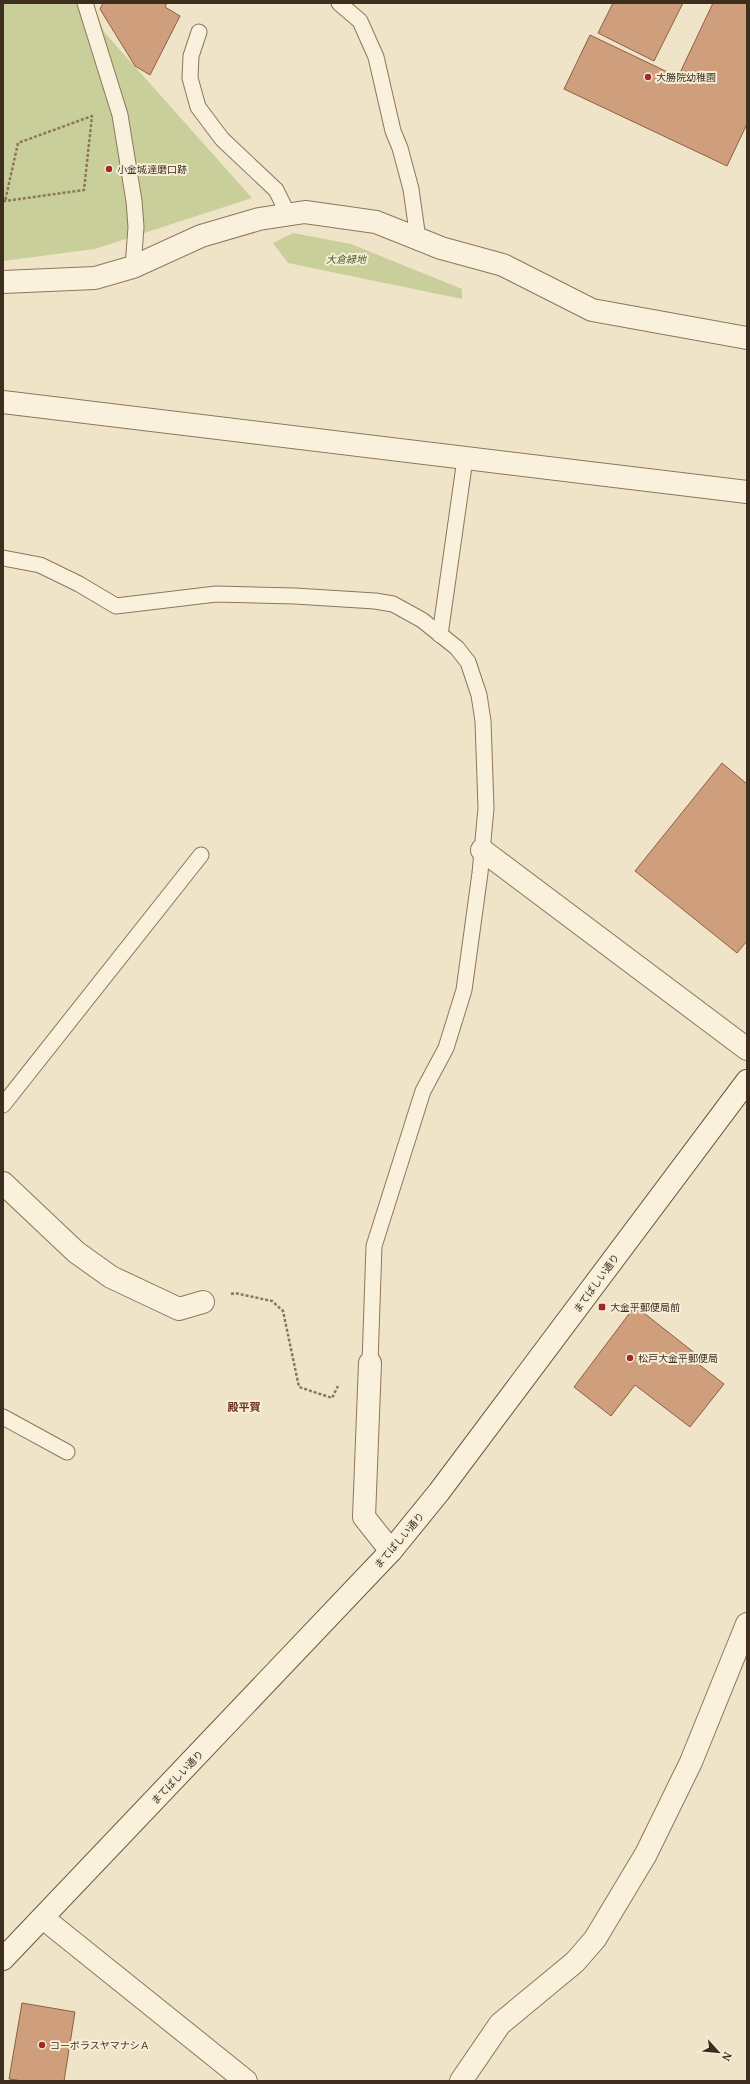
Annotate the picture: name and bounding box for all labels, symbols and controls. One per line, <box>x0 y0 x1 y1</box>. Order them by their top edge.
place label: 大勝院幼稚園 <box>656 71 716 84</box>
marker: 大勝院幼稚園 <box>643 72 653 82</box>
place label: 小金城達磨口跡 <box>117 163 187 176</box>
marker: 小金城達磨口跡 <box>104 164 114 174</box>
park label: 大倉緑地 <box>326 253 367 266</box>
street label: まてばしい通り <box>571 1251 622 1315</box>
place label: 大金平郵便局前 <box>610 1301 680 1314</box>
marker: 大金平郵便局前 <box>597 1302 607 1312</box>
place label: 松戸大金平郵便局 <box>638 1352 718 1365</box>
marker: 松戸大金平郵便局 <box>625 1353 635 1363</box>
district label: 殿平賀 <box>228 1400 261 1414</box>
street label: まてばしい通り <box>372 1510 427 1571</box>
street label: まてばしい通り <box>148 1748 206 1807</box>
north arrow <box>698 2032 738 2072</box>
place label: コーポラスヤマナシＡ <box>50 2039 150 2052</box>
marker: コーポラスヤマナシＡ <box>37 2040 47 2050</box>
text: N <box>718 2050 735 2064</box>

